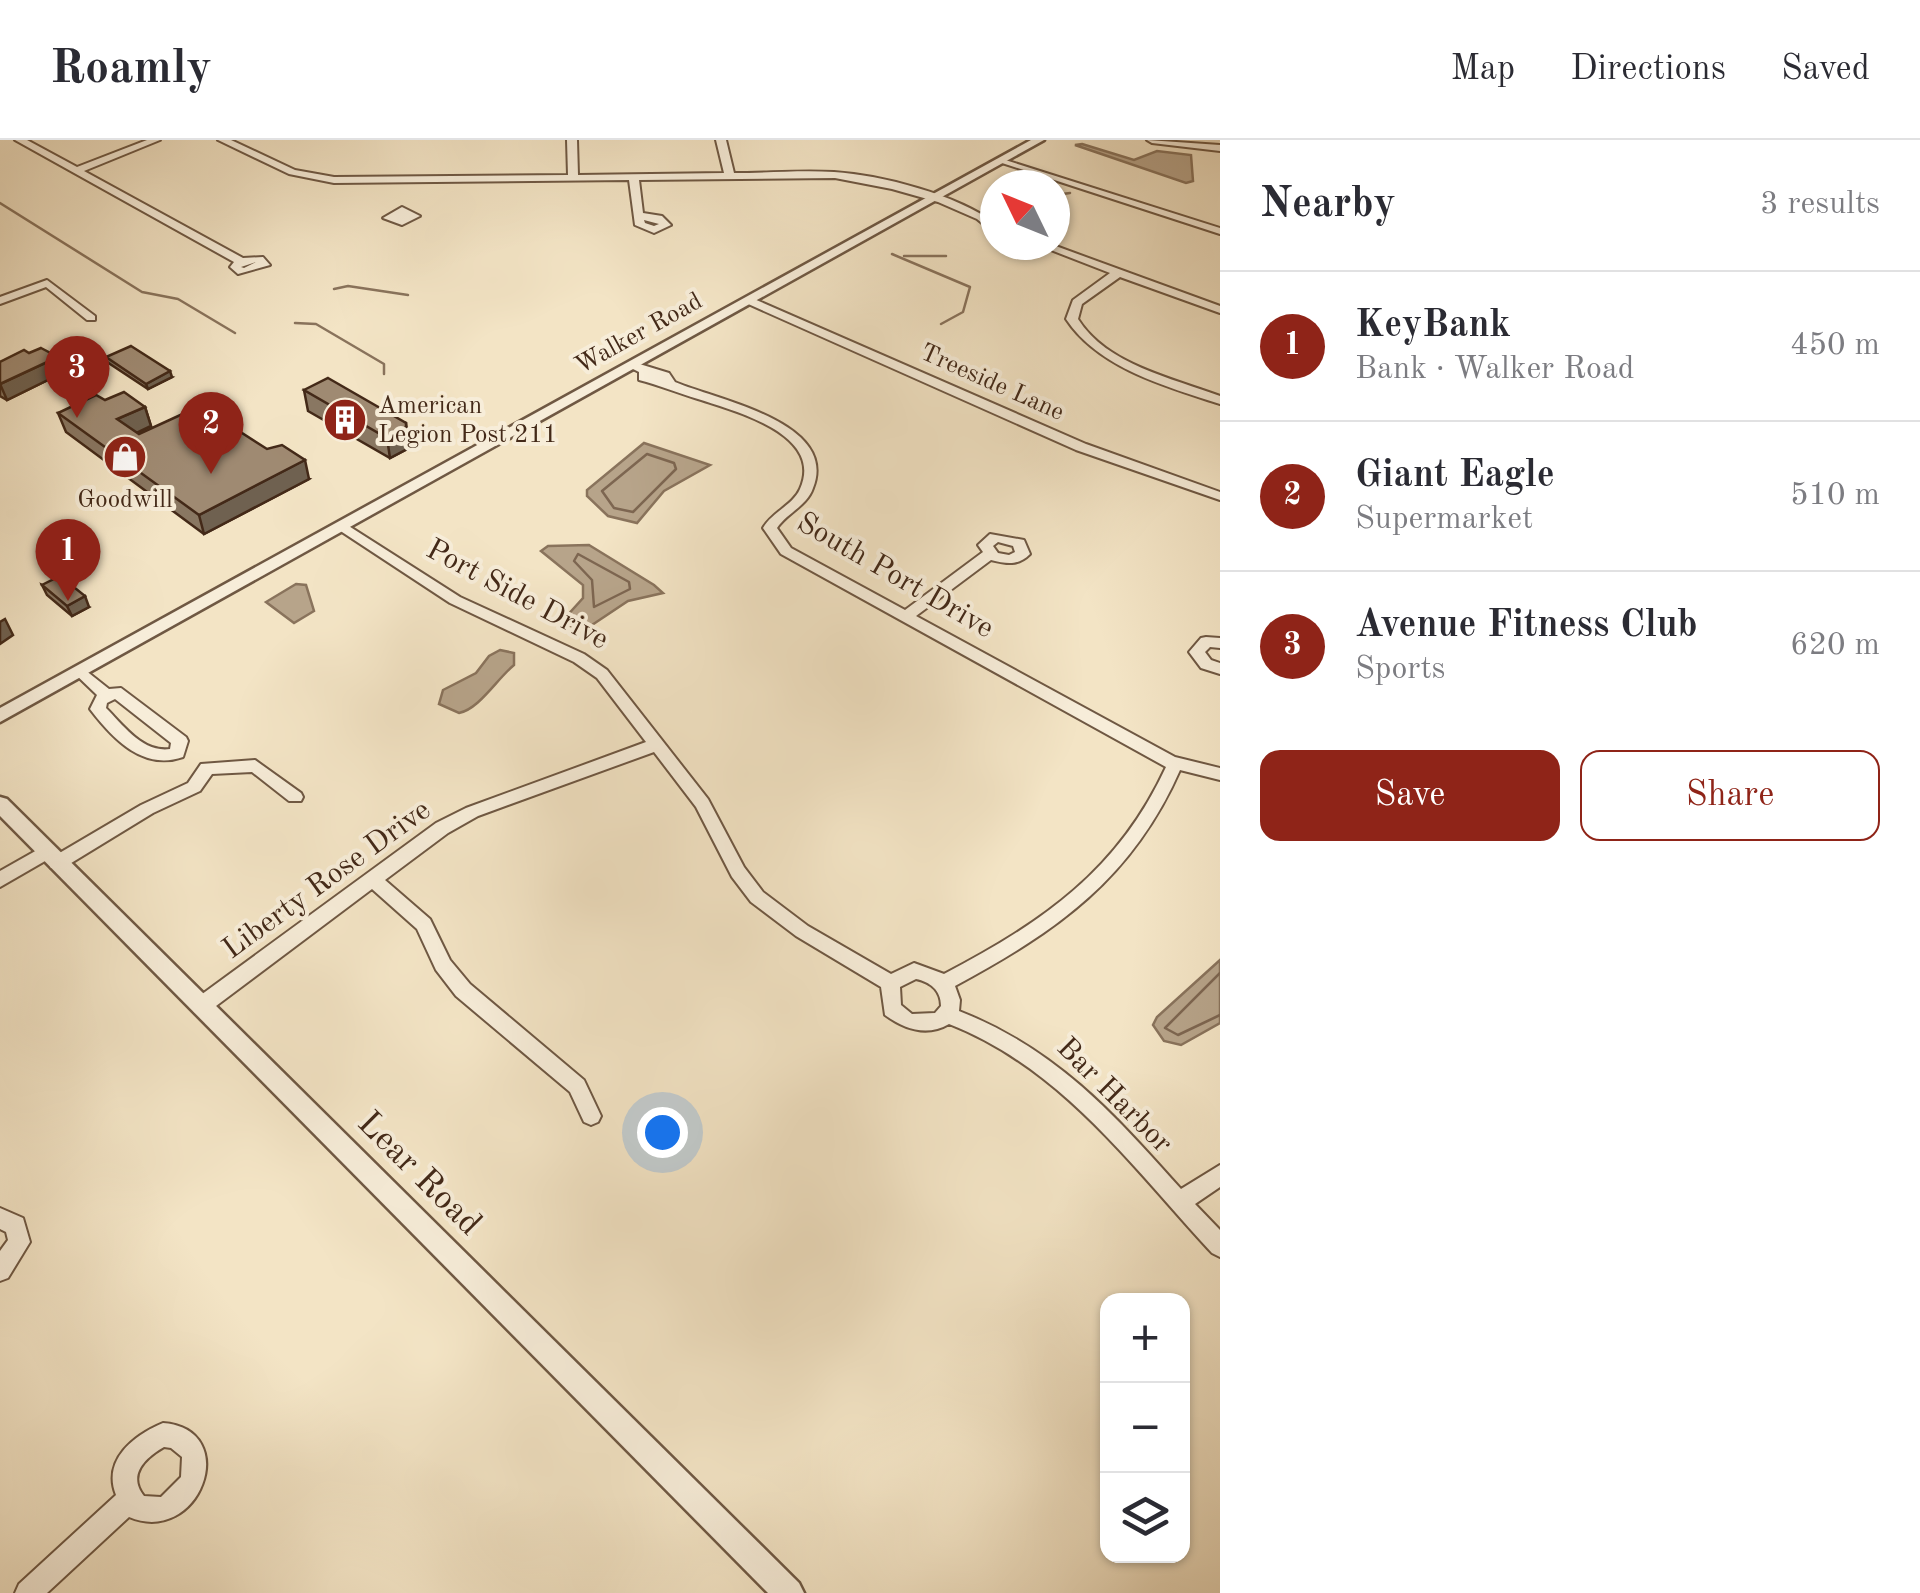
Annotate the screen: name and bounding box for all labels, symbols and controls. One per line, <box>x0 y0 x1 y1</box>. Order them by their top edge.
text: Roamly <box>50 45 212 93</box>
text: Map <box>1450 52 1515 87</box>
text: Directions <box>1570 52 1726 87</box>
text: Saved <box>1781 52 1870 87</box>
north arrow <box>980 170 1070 260</box>
text: Nearby <box>1260 184 1396 226</box>
text: 3 results <box>1760 189 1880 221</box>
street label: Walker Road <box>571 289 707 379</box>
text: KeyBank <box>1355 307 1511 345</box>
text: 1 <box>1283 330 1302 362</box>
text: 450 m <box>1790 330 1880 362</box>
pin: 3 <box>44 336 110 418</box>
street label: Treeside Lane <box>916 340 1068 426</box>
text: Bank · Walker Road <box>1355 354 1635 386</box>
pin: 2 <box>178 392 244 474</box>
place label: American Legion Post 211 <box>378 394 558 448</box>
building icon: American Legion Post 211 <box>322 397 368 443</box>
shop icon: Goodwill <box>102 434 148 480</box>
text: Giant Eagle <box>1355 457 1555 495</box>
text: 2 <box>1283 480 1302 512</box>
text: 510 m <box>1790 480 1880 512</box>
place label: Goodwill <box>77 488 173 513</box>
text: Supermarket <box>1355 504 1533 536</box>
street label: South Port Drive <box>791 508 999 644</box>
pin: 1 <box>36 518 100 601</box>
street label: Port Side Drive <box>421 534 613 656</box>
text: Avenue Fitness Club <box>1355 607 1698 645</box>
text: 3 <box>1283 630 1302 662</box>
text: 620 m <box>1790 630 1880 662</box>
text: Sports <box>1355 654 1446 686</box>
button: Save <box>1260 750 1560 841</box>
button: Share <box>1580 750 1880 841</box>
street label: Liberty Rose Drive <box>218 795 436 965</box>
street label: Bar Harbor <box>1051 1033 1177 1159</box>
street label: Lear Road <box>350 1105 488 1243</box>
your location <box>637 1107 688 1158</box>
map controls <box>1100 1293 1190 1563</box>
button: + <box>1100 1293 1190 1383</box>
button: − <box>1100 1383 1190 1473</box>
button: layers <box>1100 1473 1190 1563</box>

